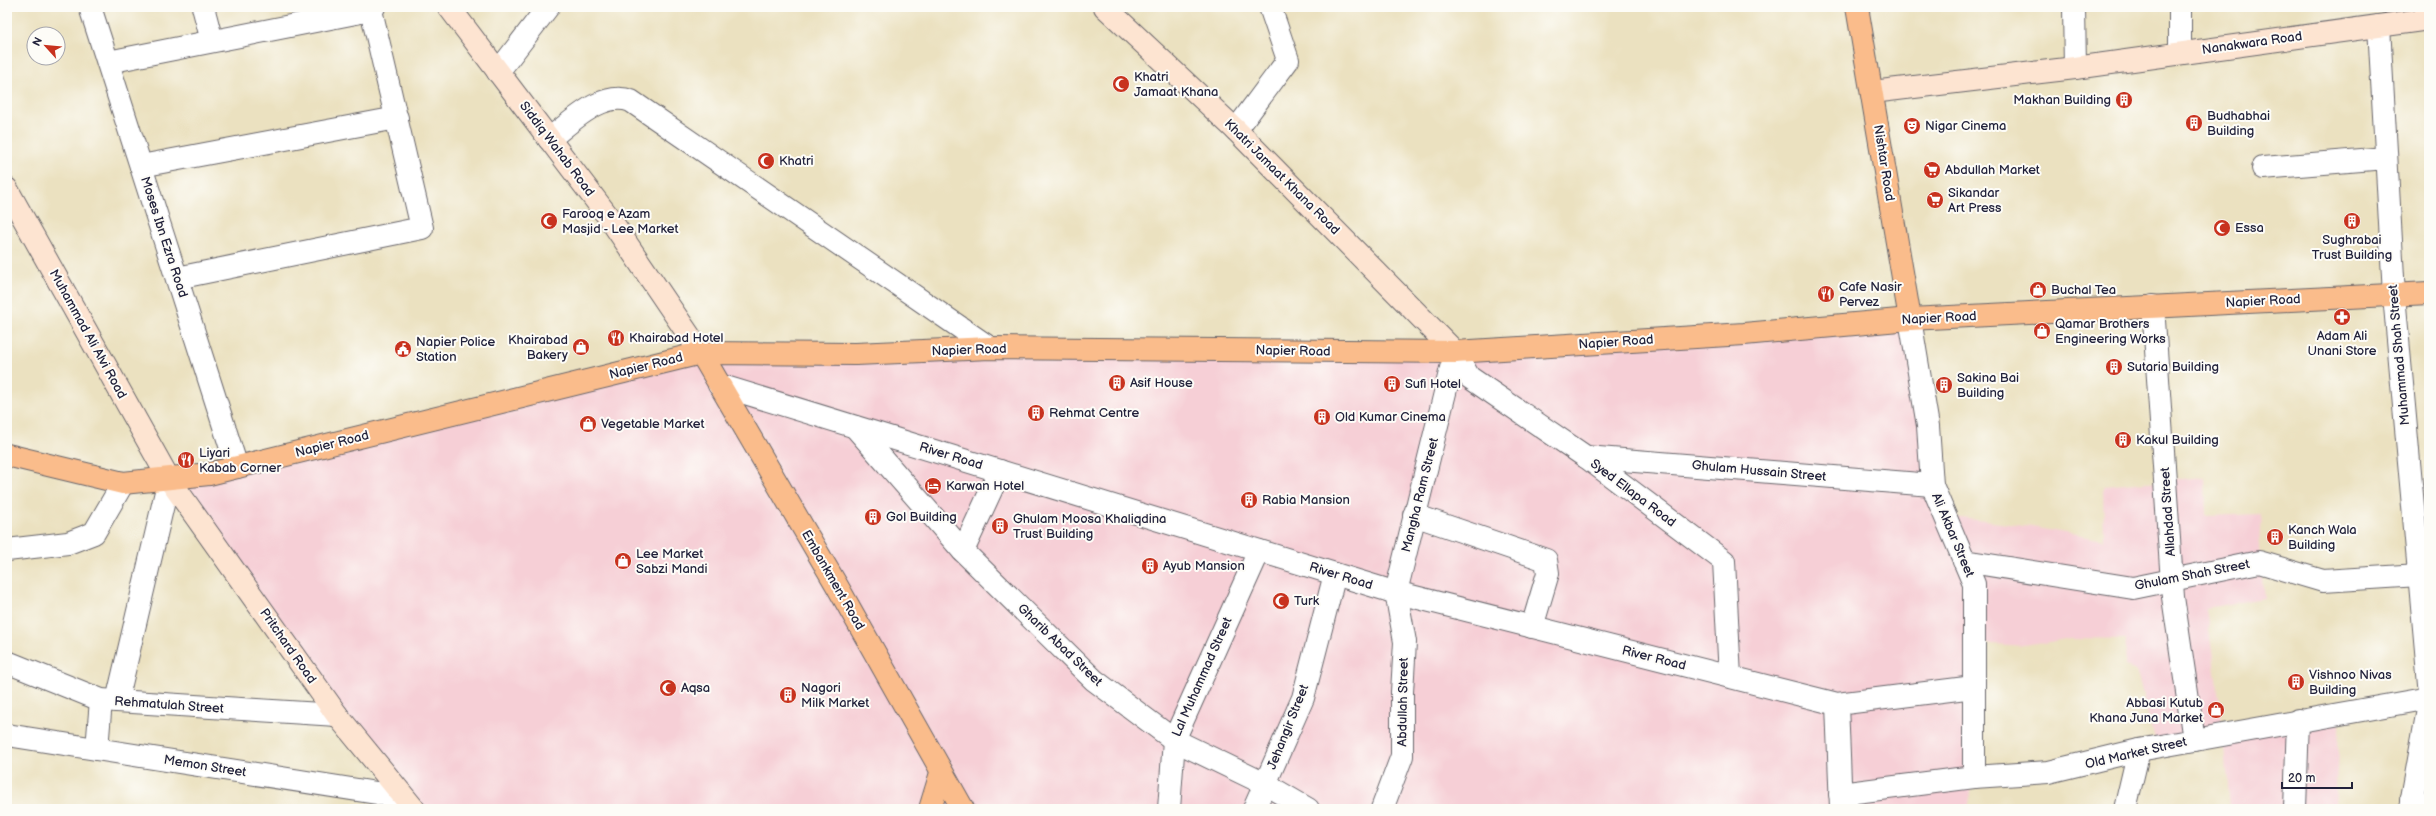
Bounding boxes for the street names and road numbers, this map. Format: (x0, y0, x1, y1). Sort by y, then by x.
street label: Nanakwara Road (2201, 28, 2303, 58)
street label: Siddiq Wahab Road (516, 98, 598, 200)
street label: Khatri Jamaat Khana Road (1221, 116, 1343, 238)
street label: Nishtar Road (1870, 124, 1898, 202)
street label: Moses Ibn Ezra Road (137, 174, 191, 300)
street label: Muhammad Ali Alvi Road (46, 267, 130, 401)
street label: Muhammad Shah Street (2385, 284, 2413, 426)
street label: Napier Road (2225, 291, 2301, 311)
street label: Napier Road (1901, 308, 1977, 328)
street label: Napier Road (1578, 331, 1654, 353)
street label: Napier Road (931, 341, 1007, 359)
street label: Napier Road (1255, 342, 1331, 360)
street label: Napier Road (608, 349, 684, 383)
street label: Napier Road (294, 427, 370, 461)
street label: Mangha Ram Street (1398, 436, 1442, 554)
street label: River Road (917, 439, 985, 473)
street label: Syed Ellapa Road (1587, 456, 1679, 530)
street label: Ghulam Hussain Street (1691, 457, 1827, 485)
street label: Allahdad Street (2157, 467, 2179, 557)
street label: Ali Akbar Street (1928, 490, 1978, 580)
street label: Embankment Road (798, 527, 868, 633)
street label: Ghulam Shah Street (2133, 556, 2251, 594)
street label: River Road (1307, 559, 1375, 593)
street label: Gharib Abad Street (1014, 600, 1106, 690)
street label: Pritchard Road (256, 605, 320, 687)
street label: Lal Muhammad Street (1168, 615, 1236, 739)
street label: River Road (1620, 642, 1688, 674)
street label: Abdullah Street (1394, 657, 1412, 747)
street label: Jehangir Street (1264, 682, 1312, 772)
street label: Rehmatulah Street (114, 693, 224, 717)
street label: Old Market Street (2084, 734, 2188, 772)
street label: Memon Street (163, 752, 247, 780)

